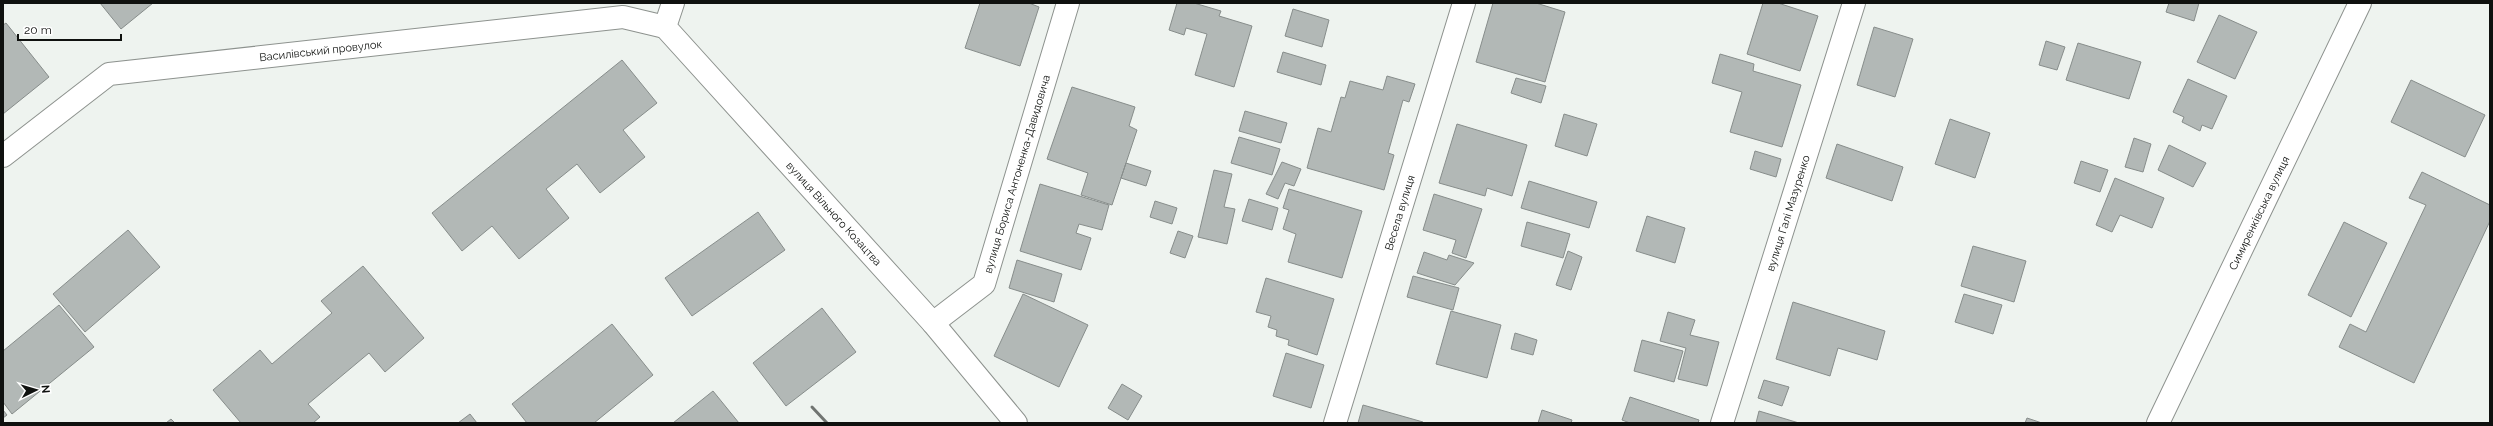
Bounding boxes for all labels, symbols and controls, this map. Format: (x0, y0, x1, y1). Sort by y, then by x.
scale bar (18, 16, 121, 42)
text: 20 m (24, 23, 52, 37)
street label: Василівський провулок (259, 37, 383, 64)
street label: вулиця Бориса Антоненка-Давидовича (981, 73, 1053, 275)
street label: вулиця Галі Мазуренко (1764, 153, 1812, 273)
street label: Симиренківська вулиця (2226, 154, 2292, 272)
street label: вулиця Вільного Козацтва (784, 159, 884, 268)
street label: Весела вулиця (1382, 173, 1417, 252)
north arrow (16, 370, 56, 410)
text: N (39, 384, 52, 394)

